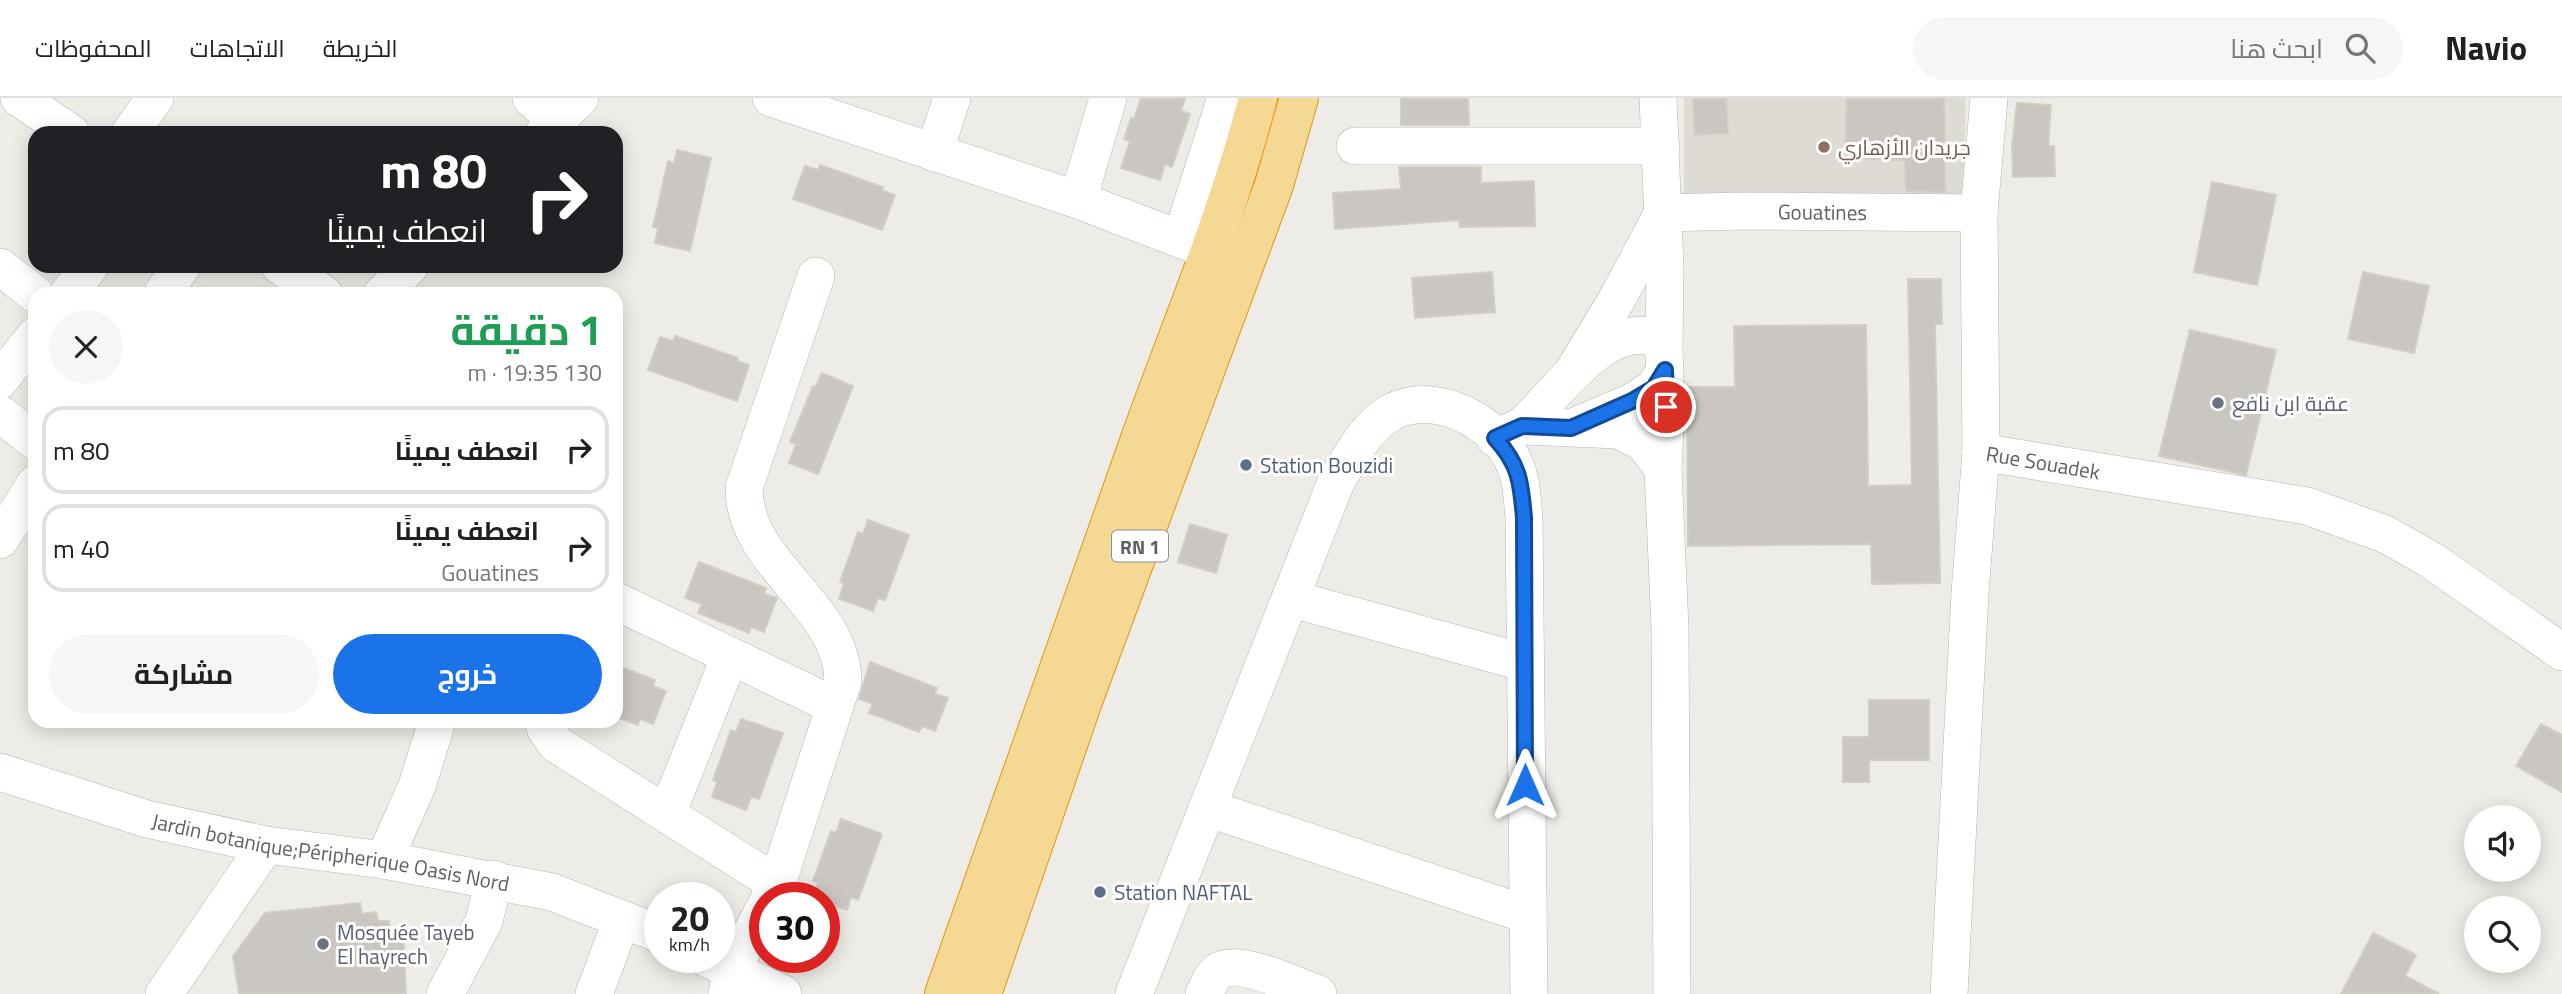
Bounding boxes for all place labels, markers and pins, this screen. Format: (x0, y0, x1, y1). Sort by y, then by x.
place label: جريدان الأزهاري (1838, 131, 1971, 164)
marker: جريدان الأزهاري (1816, 139, 1832, 155)
pin (1636, 377, 1696, 437)
place label: عقبة ابن نافع (2232, 387, 2349, 419)
marker: عقبة ابن نافع (2210, 395, 2226, 411)
place label: Station Bouzidi (1260, 449, 1393, 481)
marker: Station Bouzidi (1238, 457, 1254, 473)
place label: Station NAFTAL (1114, 876, 1252, 908)
marker: Station NAFTAL (1092, 884, 1108, 900)
place label: Mosquée Tayeb El hayrech (337, 916, 475, 972)
marker: Mosquée Tayeb El hayrech (315, 936, 331, 952)

